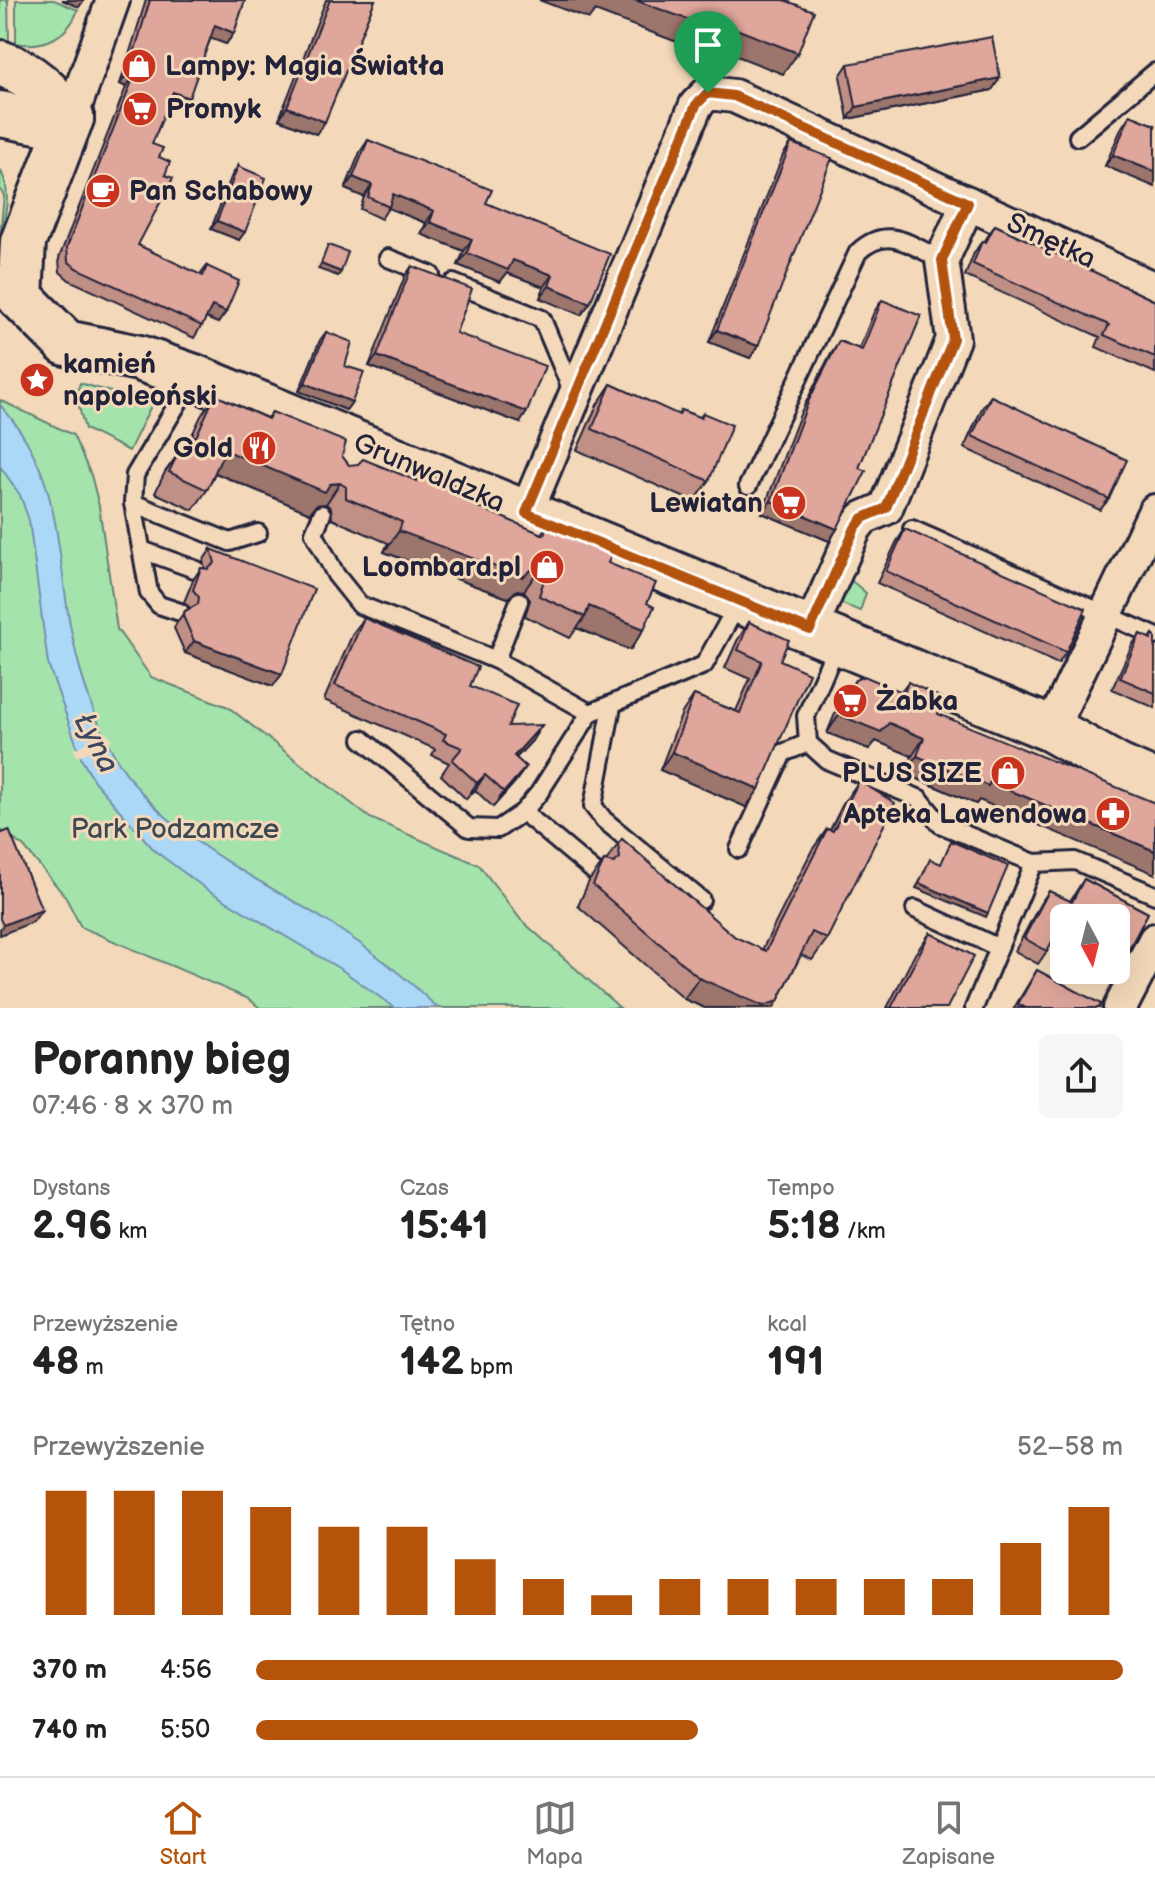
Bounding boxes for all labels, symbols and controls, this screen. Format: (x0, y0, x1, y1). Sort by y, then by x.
pin (674, 11, 742, 93)
icon: arrive (686, 23, 730, 67)
shop icon: Lampy: Magia Światła (120, 47, 158, 85)
place label: Lampy: Magia Światła (165, 47, 445, 83)
supermarket icon: Promyk (121, 90, 159, 128)
place label: Promyk (166, 93, 262, 126)
cafe icon: Pan Schabowy (84, 172, 122, 210)
place label: Pan Schabowy (129, 175, 313, 208)
street label: Smętka (1001, 206, 1101, 276)
place label: kamień napoleoński (63, 348, 217, 413)
place icon: kamień napoleoński (18, 361, 56, 399)
street label: Grunwaldzka (348, 426, 510, 520)
restaurant icon: Gold (240, 429, 278, 467)
place label: Gold (173, 432, 233, 465)
supermarket icon: Lewiatan (770, 484, 808, 522)
place label: Lewiatan (649, 487, 763, 520)
shop icon: Loombard.pl (528, 548, 566, 586)
place label: Loombard.pl (362, 551, 521, 584)
supermarket icon: Żabka (831, 682, 869, 720)
place label: Żabka (876, 683, 958, 718)
water label: Łyna (66, 707, 126, 779)
shop icon: PLUS SIZE (989, 754, 1027, 792)
place label: PLUS SIZE (842, 757, 982, 790)
pharmacy icon: Apteka Lawendowa (1094, 795, 1132, 833)
place label: Apteka Lawendowa (843, 798, 1087, 831)
park label: Park Podzamcze (71, 813, 279, 846)
north arrow (1050, 904, 1130, 984)
map controls (1050, 904, 1130, 984)
text: Poranny bieg (32, 1034, 291, 1087)
button: share (1039, 1034, 1123, 1118)
text: 07:46 · 8 × 370 m (32, 1091, 233, 1122)
text: Dystans (32, 1175, 111, 1202)
text: Czas (400, 1175, 449, 1202)
text: Tempo (767, 1175, 835, 1202)
text: 2.96 (32, 1202, 112, 1250)
text: 15:41 (400, 1202, 489, 1250)
text: 5:18 (767, 1202, 841, 1250)
text: km (112, 1218, 147, 1245)
text: /km (841, 1218, 886, 1245)
text: Przewyższenie (32, 1311, 178, 1338)
text: Tętno (400, 1311, 455, 1338)
text: kcal (767, 1311, 807, 1338)
text: 48 (32, 1338, 80, 1386)
text: 142 (400, 1338, 464, 1386)
text: 191 (767, 1338, 824, 1386)
text: m (80, 1354, 104, 1381)
text: bpm (464, 1354, 513, 1381)
text: Przewyższenie (32, 1432, 205, 1463)
text: 52–58 m (1017, 1432, 1123, 1463)
text: 370 m (32, 1655, 107, 1686)
text: 4:56 (160, 1655, 212, 1686)
text: 740 m (32, 1715, 107, 1746)
text: 5:50 (160, 1715, 210, 1746)
tab: Start (160, 1796, 207, 1871)
tab: Mapa (526, 1796, 583, 1871)
tab: Zapisane (903, 1796, 995, 1871)

